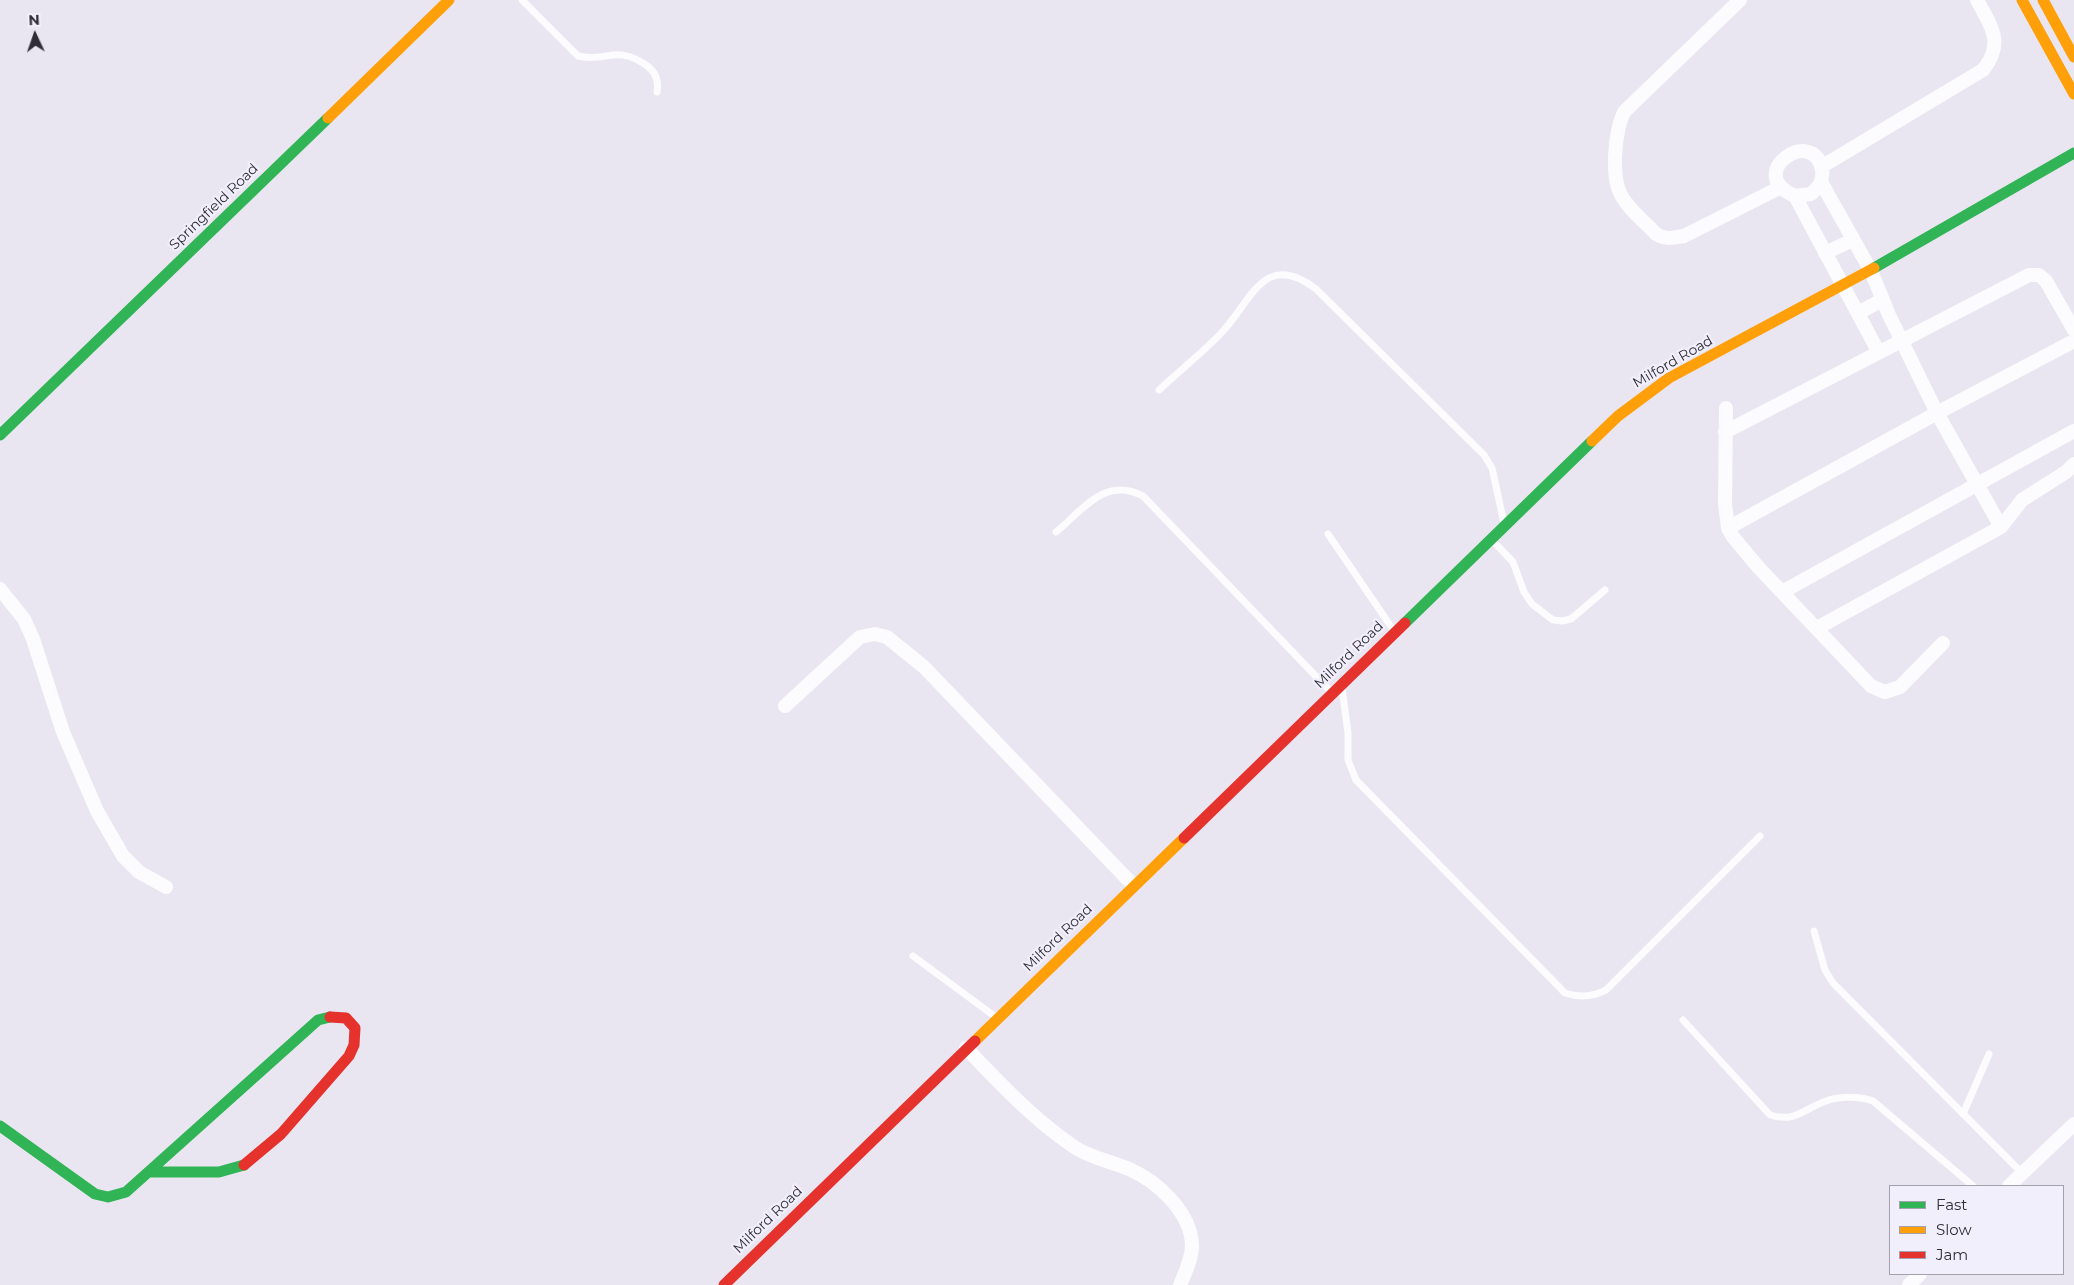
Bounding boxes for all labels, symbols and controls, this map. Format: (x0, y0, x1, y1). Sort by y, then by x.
north arrow (10, 10, 60, 60)
text: N (28, 11, 40, 29)
street label: Springfield Road (166, 160, 262, 254)
street label: Milford Road (1630, 332, 1716, 392)
street label: Milford Road (1311, 618, 1387, 692)
street label: Milford Road (1020, 901, 1096, 975)
street label: Milford Road (730, 1183, 806, 1257)
legend (1889, 1185, 2064, 1275)
text: Fast (1936, 1195, 1967, 1214)
text: Slow (1936, 1220, 1972, 1239)
text: Jam (1936, 1245, 1968, 1264)

